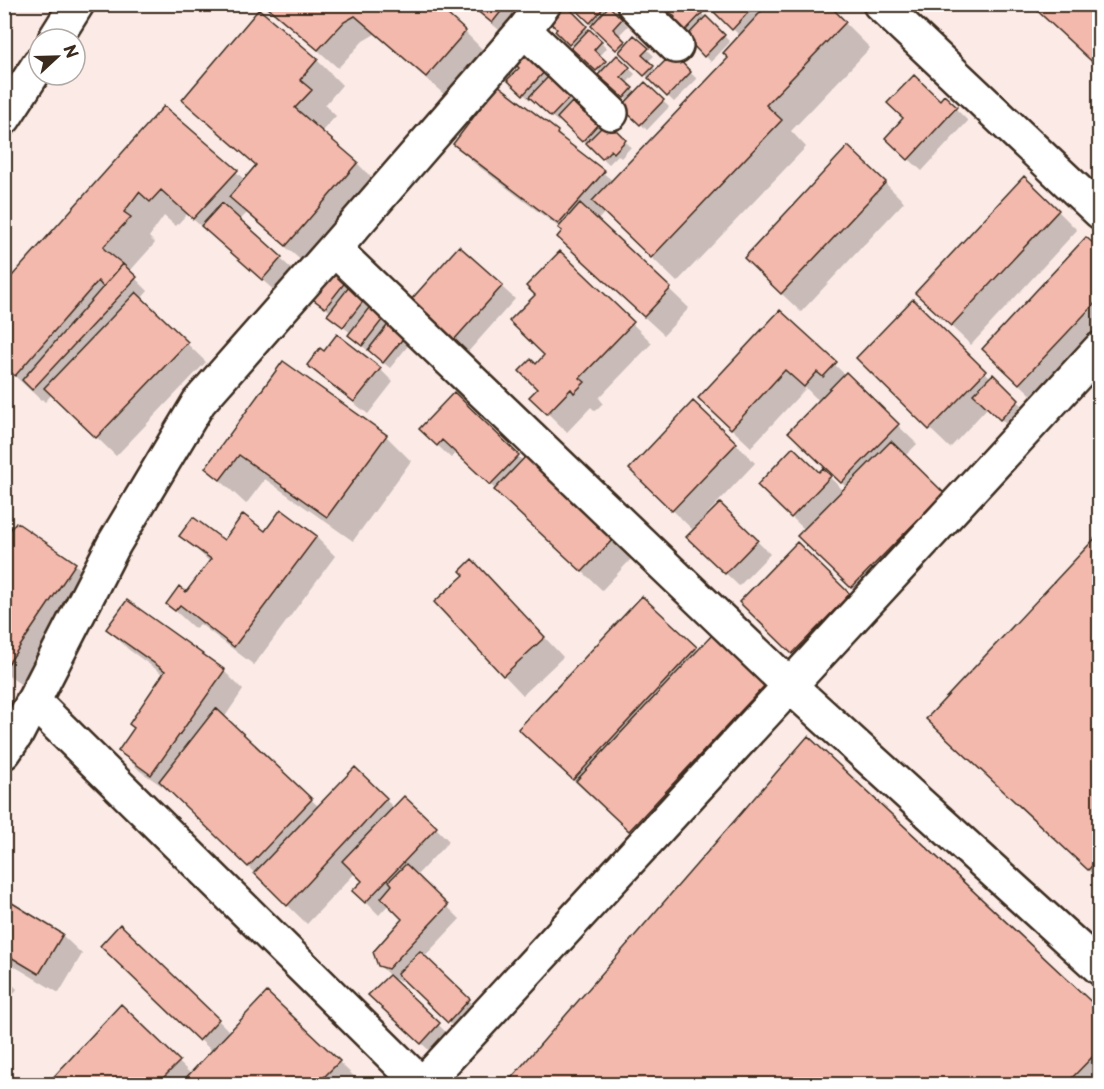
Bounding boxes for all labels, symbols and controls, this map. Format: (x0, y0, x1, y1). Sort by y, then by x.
north arrow (27, 27, 87, 87)
text: N (58, 41, 85, 61)

